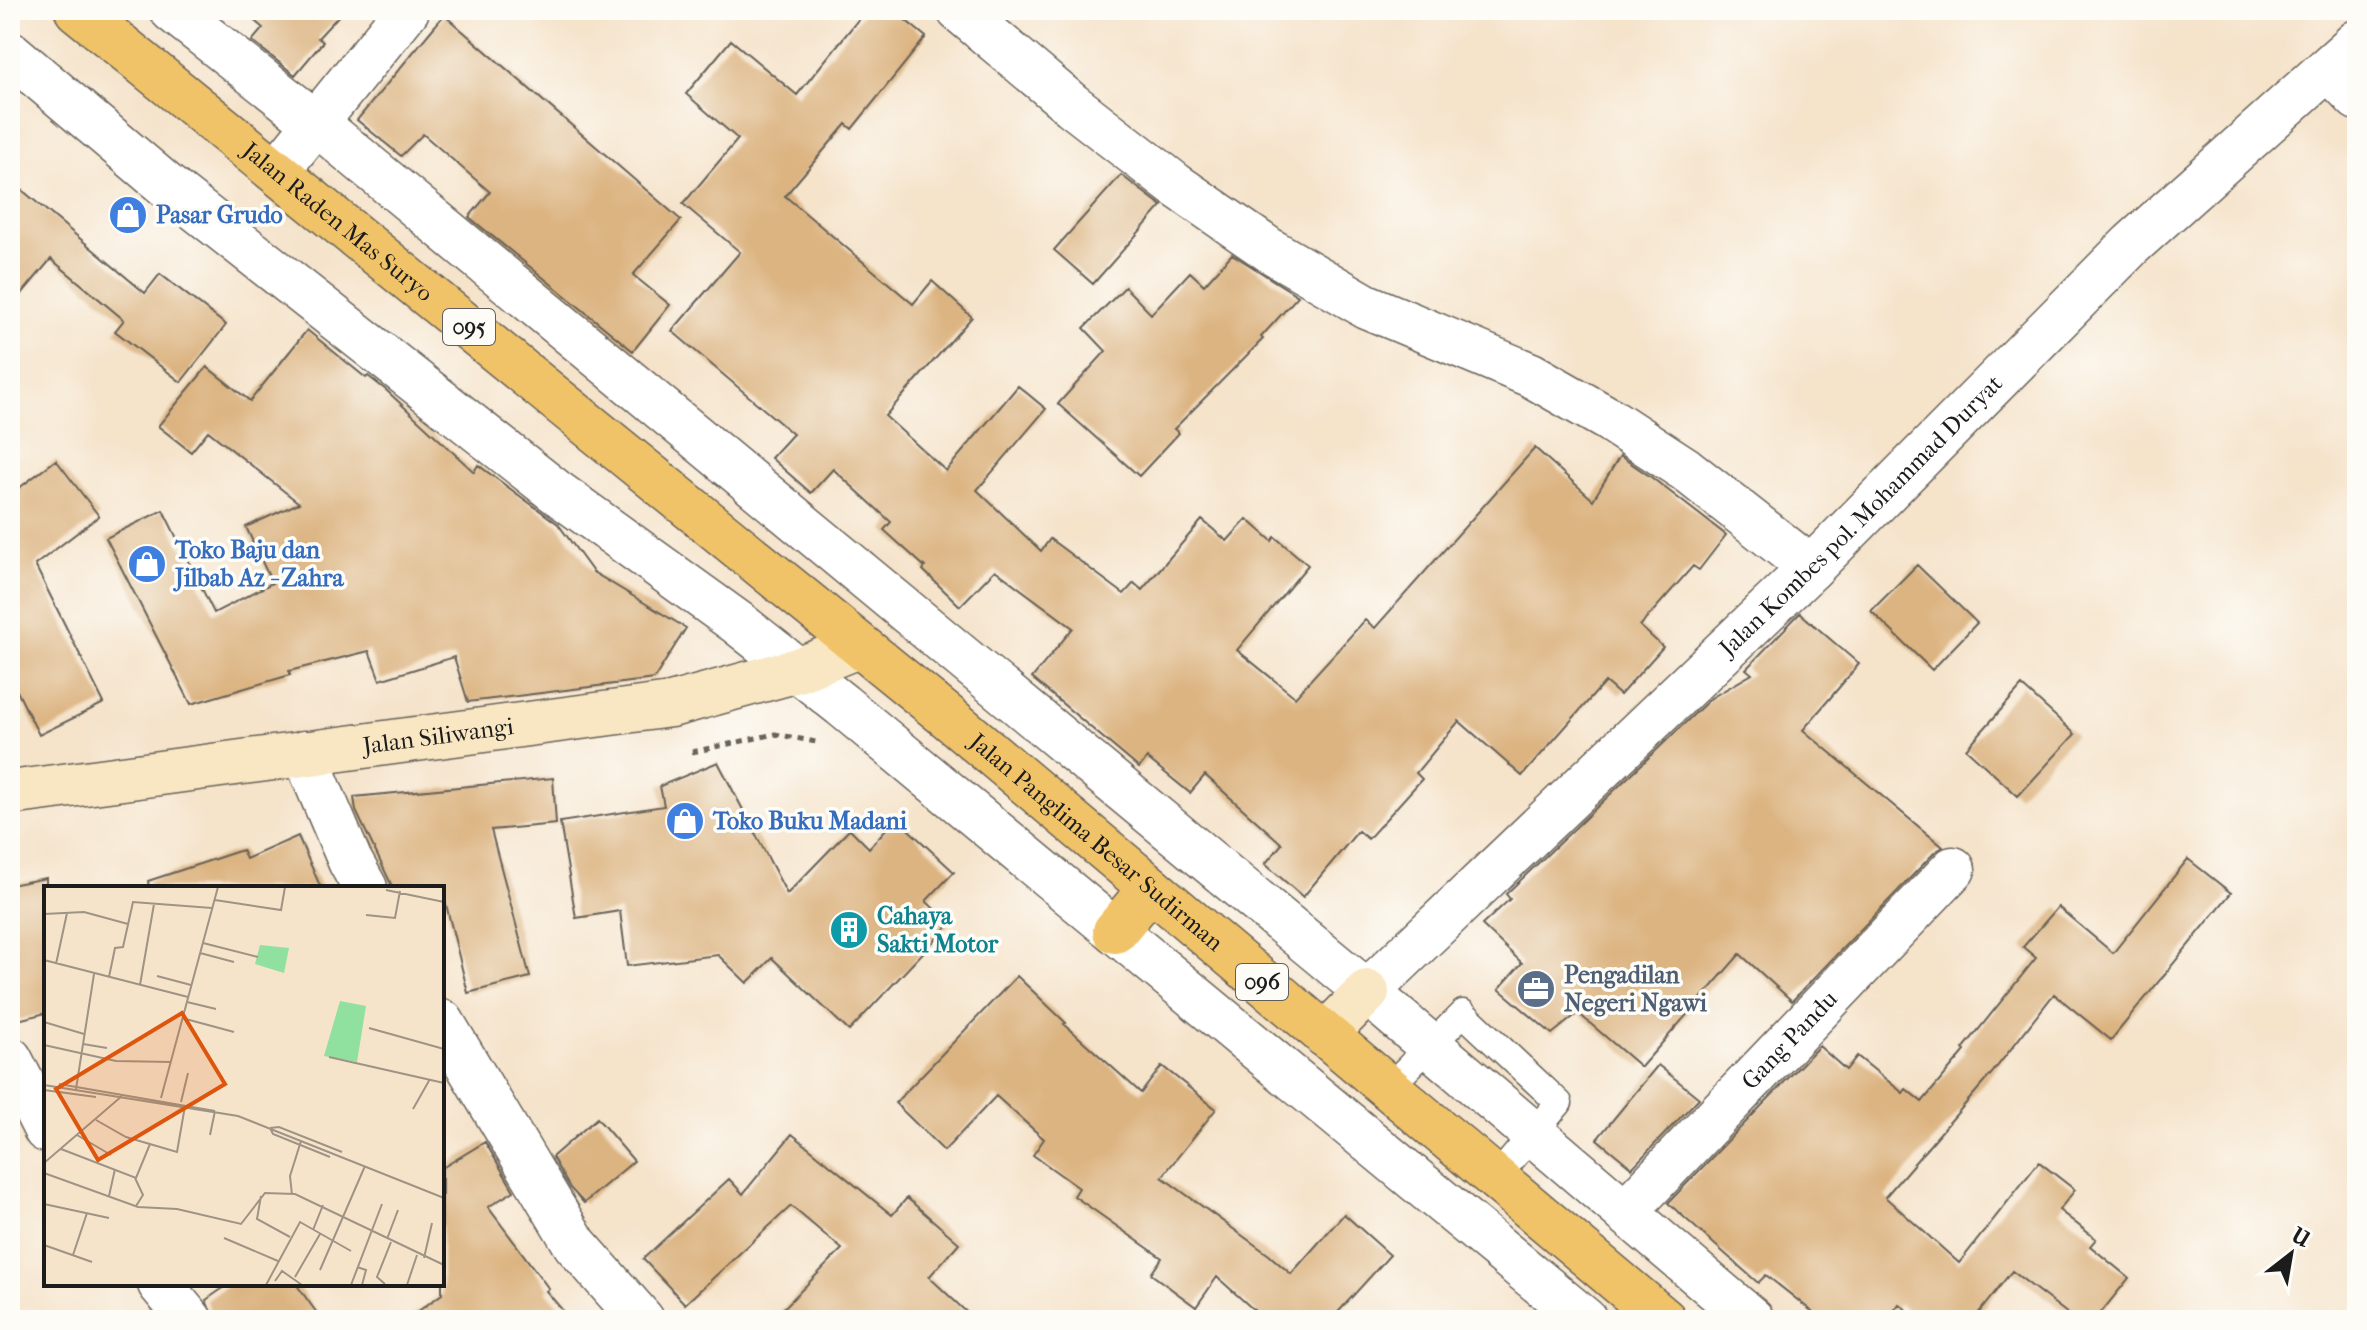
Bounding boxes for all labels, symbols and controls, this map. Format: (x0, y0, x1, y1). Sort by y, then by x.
street label: Jalan Raden Mas Suryo (235, 135, 439, 307)
shop icon: Pasar Grudo (107, 194, 149, 236)
place label: Pasar Grudo (156, 201, 283, 229)
road number: 095 (443, 309, 495, 345)
street label: Jalan Kombes pol. Mohammad Duryat (1712, 369, 2008, 663)
place label: Toko Baju dan Jilbab Az - Zahra (173, 536, 344, 592)
shop icon: Toko Baju dan Jilbab Az - Zahra (126, 543, 168, 585)
street label: Jalan Siliwangi (359, 712, 515, 760)
street label: Jalan Panglima Besar Sudirman (963, 726, 1229, 957)
shop icon: Toko Buku Madani (664, 800, 706, 842)
place label: Toko Buku Madani (712, 807, 908, 835)
inset map (44, 886, 444, 1286)
place label: Cahaya Sakti Motor (877, 902, 999, 958)
building icon: Cahaya Sakti Motor (828, 909, 870, 951)
place label: Pengadilan Negeri Ngawi (1564, 961, 1708, 1017)
road number: 096 (1236, 964, 1288, 1000)
office icon: Pengadilan Negeri Ngawi (1515, 968, 1557, 1010)
street label: Gang Pandu (1736, 985, 1843, 1095)
north arrow (2251, 1214, 2331, 1294)
text: U (2286, 1222, 2316, 1254)

